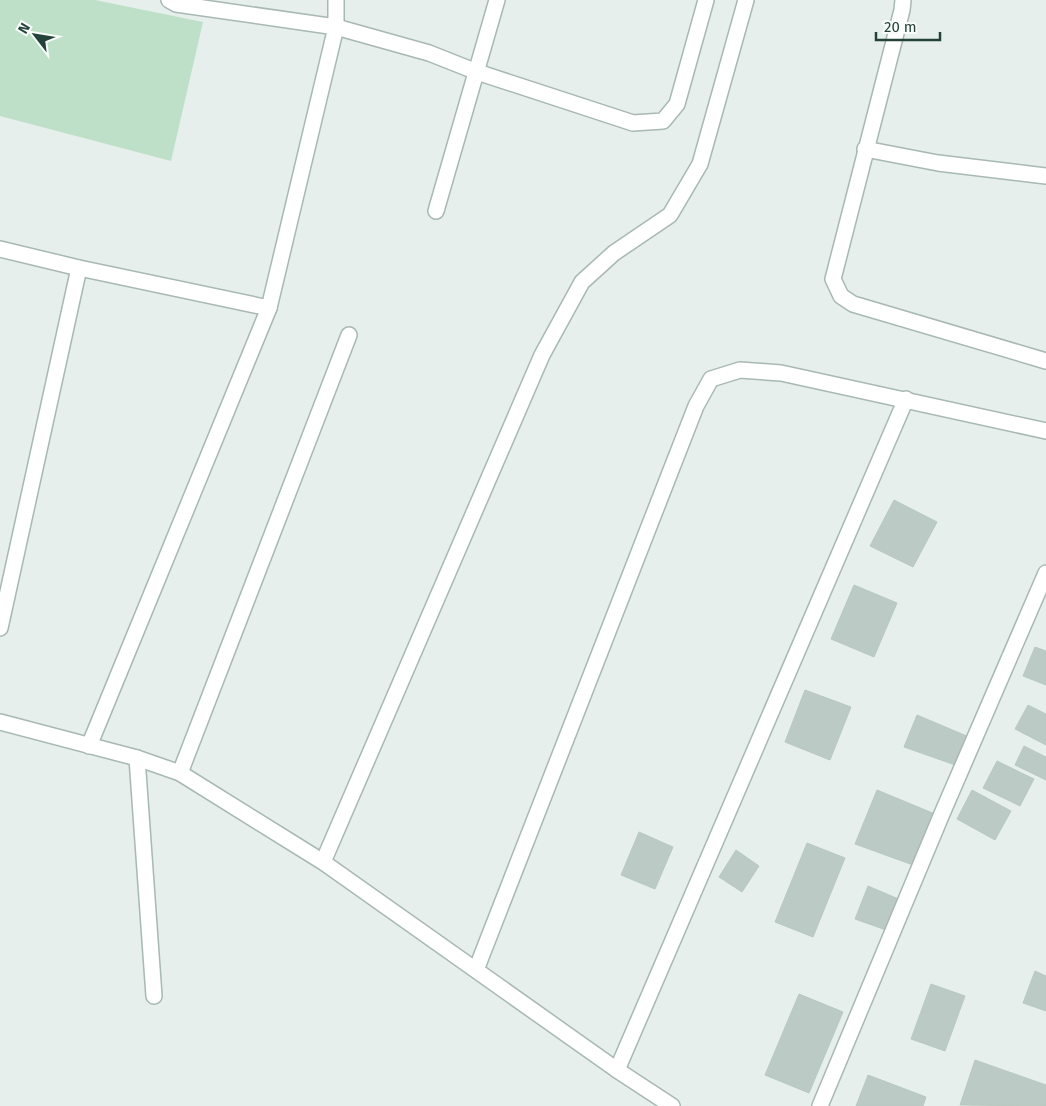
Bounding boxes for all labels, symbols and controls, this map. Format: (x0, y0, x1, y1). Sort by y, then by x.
north arrow (10, 10, 60, 60)
scale bar (876, 10, 940, 42)
text: 20 m (884, 18, 917, 36)
text: N (15, 20, 34, 37)

